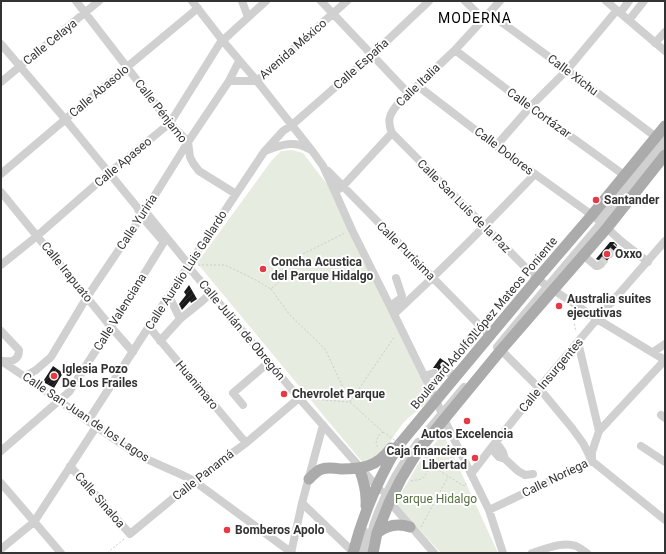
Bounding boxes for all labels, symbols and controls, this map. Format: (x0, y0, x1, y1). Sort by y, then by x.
district label: MODERNA (438, 10, 512, 26)
street label: Calle Celaya (20, 16, 80, 68)
street label: Avenida México (257, 16, 330, 82)
street label: Calle España (331, 36, 391, 92)
street label: Calle Xichu (545, 52, 601, 98)
street label: Calle Italia (393, 61, 443, 109)
street label: Calle Abasolo (66, 62, 132, 120)
street label: Calle Pénjamo (132, 76, 190, 146)
street label: Calle Cortázar (504, 85, 574, 141)
street label: Calle Dolores (472, 124, 536, 178)
street label: Calle Apaseo (92, 134, 154, 190)
street label: Calle San Luís de la Paz (414, 156, 514, 256)
street label: Calle Yuriria (114, 192, 160, 252)
place label: Santander (604, 193, 660, 207)
marker: Santander (591, 195, 601, 205)
street label: Calle Aurelio Luis Gallardo (142, 208, 230, 332)
street label: Calle Purísima (374, 219, 438, 283)
street label: Boulevard Adolfo López Mateos Poniente (408, 234, 560, 412)
street label: Calle Irapuato (38, 239, 96, 305)
place label: Oxxo (615, 247, 642, 261)
marker: Oxxo (602, 249, 612, 259)
place label: Concha Acustica del Parque Hidalgo (271, 255, 374, 283)
marker: Concha Acustica del Parque Hidalgo (258, 264, 268, 274)
street label: Calle Valenciana (91, 271, 149, 353)
street label: Calle Julián de Obregón (196, 277, 288, 383)
place label: Australia suites ejecutivas (567, 292, 651, 320)
marker: Australia suites ejecutivas (554, 301, 564, 311)
street label: Calle Insurgentes (516, 335, 586, 415)
street label: Huanimaro (173, 358, 221, 412)
place label: Iglesia Pozo De Los Frailes (62, 362, 138, 390)
street label: Calle San Juan de los Lagos (20, 369, 152, 465)
marker: Iglesia Pozo De Los Frailes (49, 371, 59, 381)
place label: Chevrolet Parque (292, 387, 386, 401)
marker: Chevrolet Parque (279, 389, 289, 399)
marker: Autos Excelencia (462, 416, 472, 426)
place label: Autos Excelencia (421, 427, 514, 441)
place label: Caja financiera Libertad (386, 444, 468, 472)
street label: Calle Panamá (170, 447, 236, 503)
marker: Caja financiera Libertad (470, 453, 480, 463)
street label: Calle Noriega (520, 456, 590, 500)
street label: Calle Sinaloa (72, 469, 128, 531)
park label: Parque Hidalgo (395, 492, 477, 506)
place label: Bomberos Apolo (235, 523, 325, 537)
marker: Bomberos Apolo (222, 525, 232, 535)

